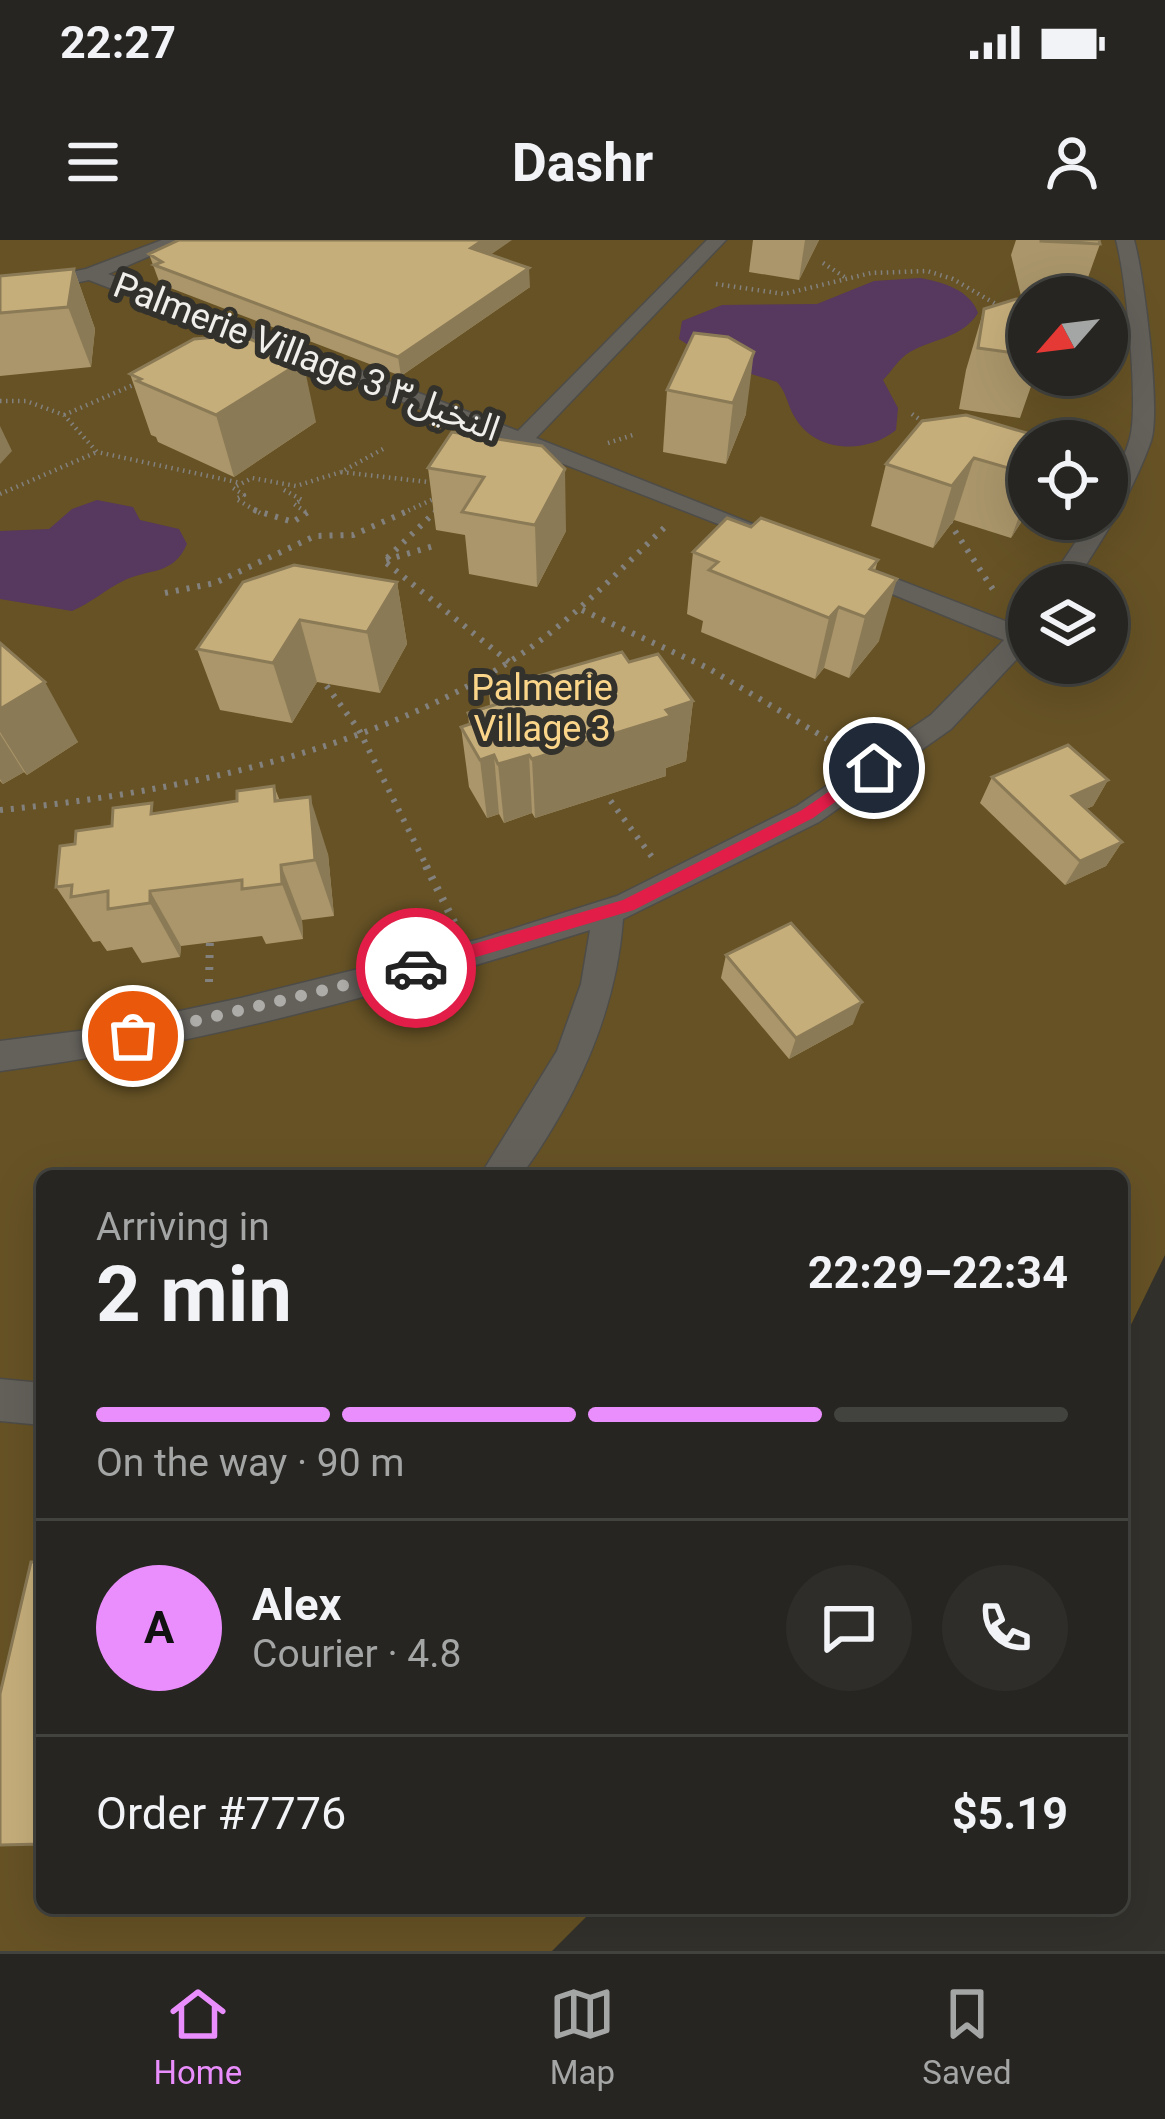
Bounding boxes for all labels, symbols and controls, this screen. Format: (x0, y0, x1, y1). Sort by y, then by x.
text: 22:27 (60, 16, 176, 69)
icon: menu (60, 129, 126, 195)
icon: person (1039, 129, 1105, 195)
text: Dashr (512, 131, 653, 194)
street label: Palmerie Village 3 النخيل٣ (108, 264, 506, 450)
north arrow (1008, 276, 1128, 396)
map controls (1008, 276, 1128, 684)
button: locate (1008, 420, 1128, 540)
button: layers (1008, 564, 1128, 684)
park label: Palmerie Village 3 (471, 667, 613, 750)
pin (823, 717, 925, 819)
icon: home (841, 735, 907, 801)
courier (356, 908, 476, 1028)
icon: car (383, 935, 449, 1001)
pin (82, 985, 184, 1087)
icon: bag (100, 1003, 166, 1069)
text: Arriving in (96, 1204, 270, 1250)
text: 22:29–22:34 (808, 1246, 1068, 1299)
text: 2 min (96, 1249, 292, 1340)
text: On the way · 90 m (96, 1440, 405, 1486)
button: chat (786, 1565, 912, 1691)
button: phone (942, 1565, 1068, 1691)
text: Alex (252, 1578, 341, 1631)
text: A (144, 1601, 174, 1654)
text: Courier · 4.8 (252, 1631, 461, 1677)
text: Order #7776 (96, 1787, 346, 1840)
text: $5.19 (952, 1787, 1068, 1840)
tab: Home (154, 1981, 242, 2092)
tab: Map (549, 1981, 615, 2092)
tab: Saved (922, 1981, 1012, 2092)

